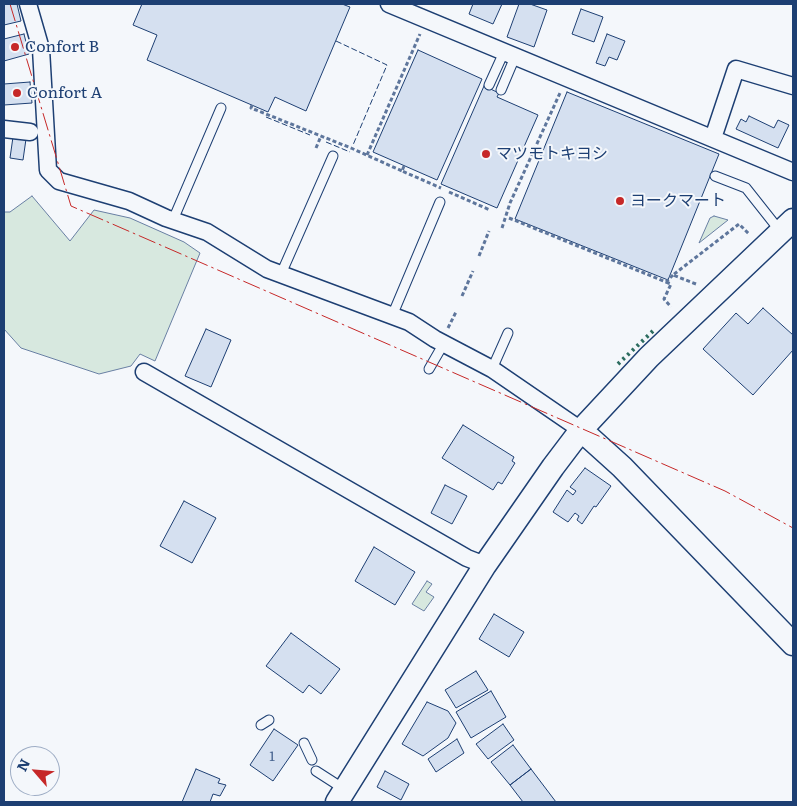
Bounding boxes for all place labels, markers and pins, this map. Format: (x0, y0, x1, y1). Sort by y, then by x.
place label: Confort B (25, 37, 99, 57)
marker: Confort B (9, 41, 21, 53)
place label: Confort A (27, 83, 102, 103)
marker: Confort A (11, 87, 23, 99)
place label: マツモトキヨシ (496, 144, 608, 164)
marker: マツモトキヨシ (480, 148, 492, 160)
place label: ヨークマート (630, 191, 726, 211)
marker: ヨークマート (614, 195, 626, 207)

